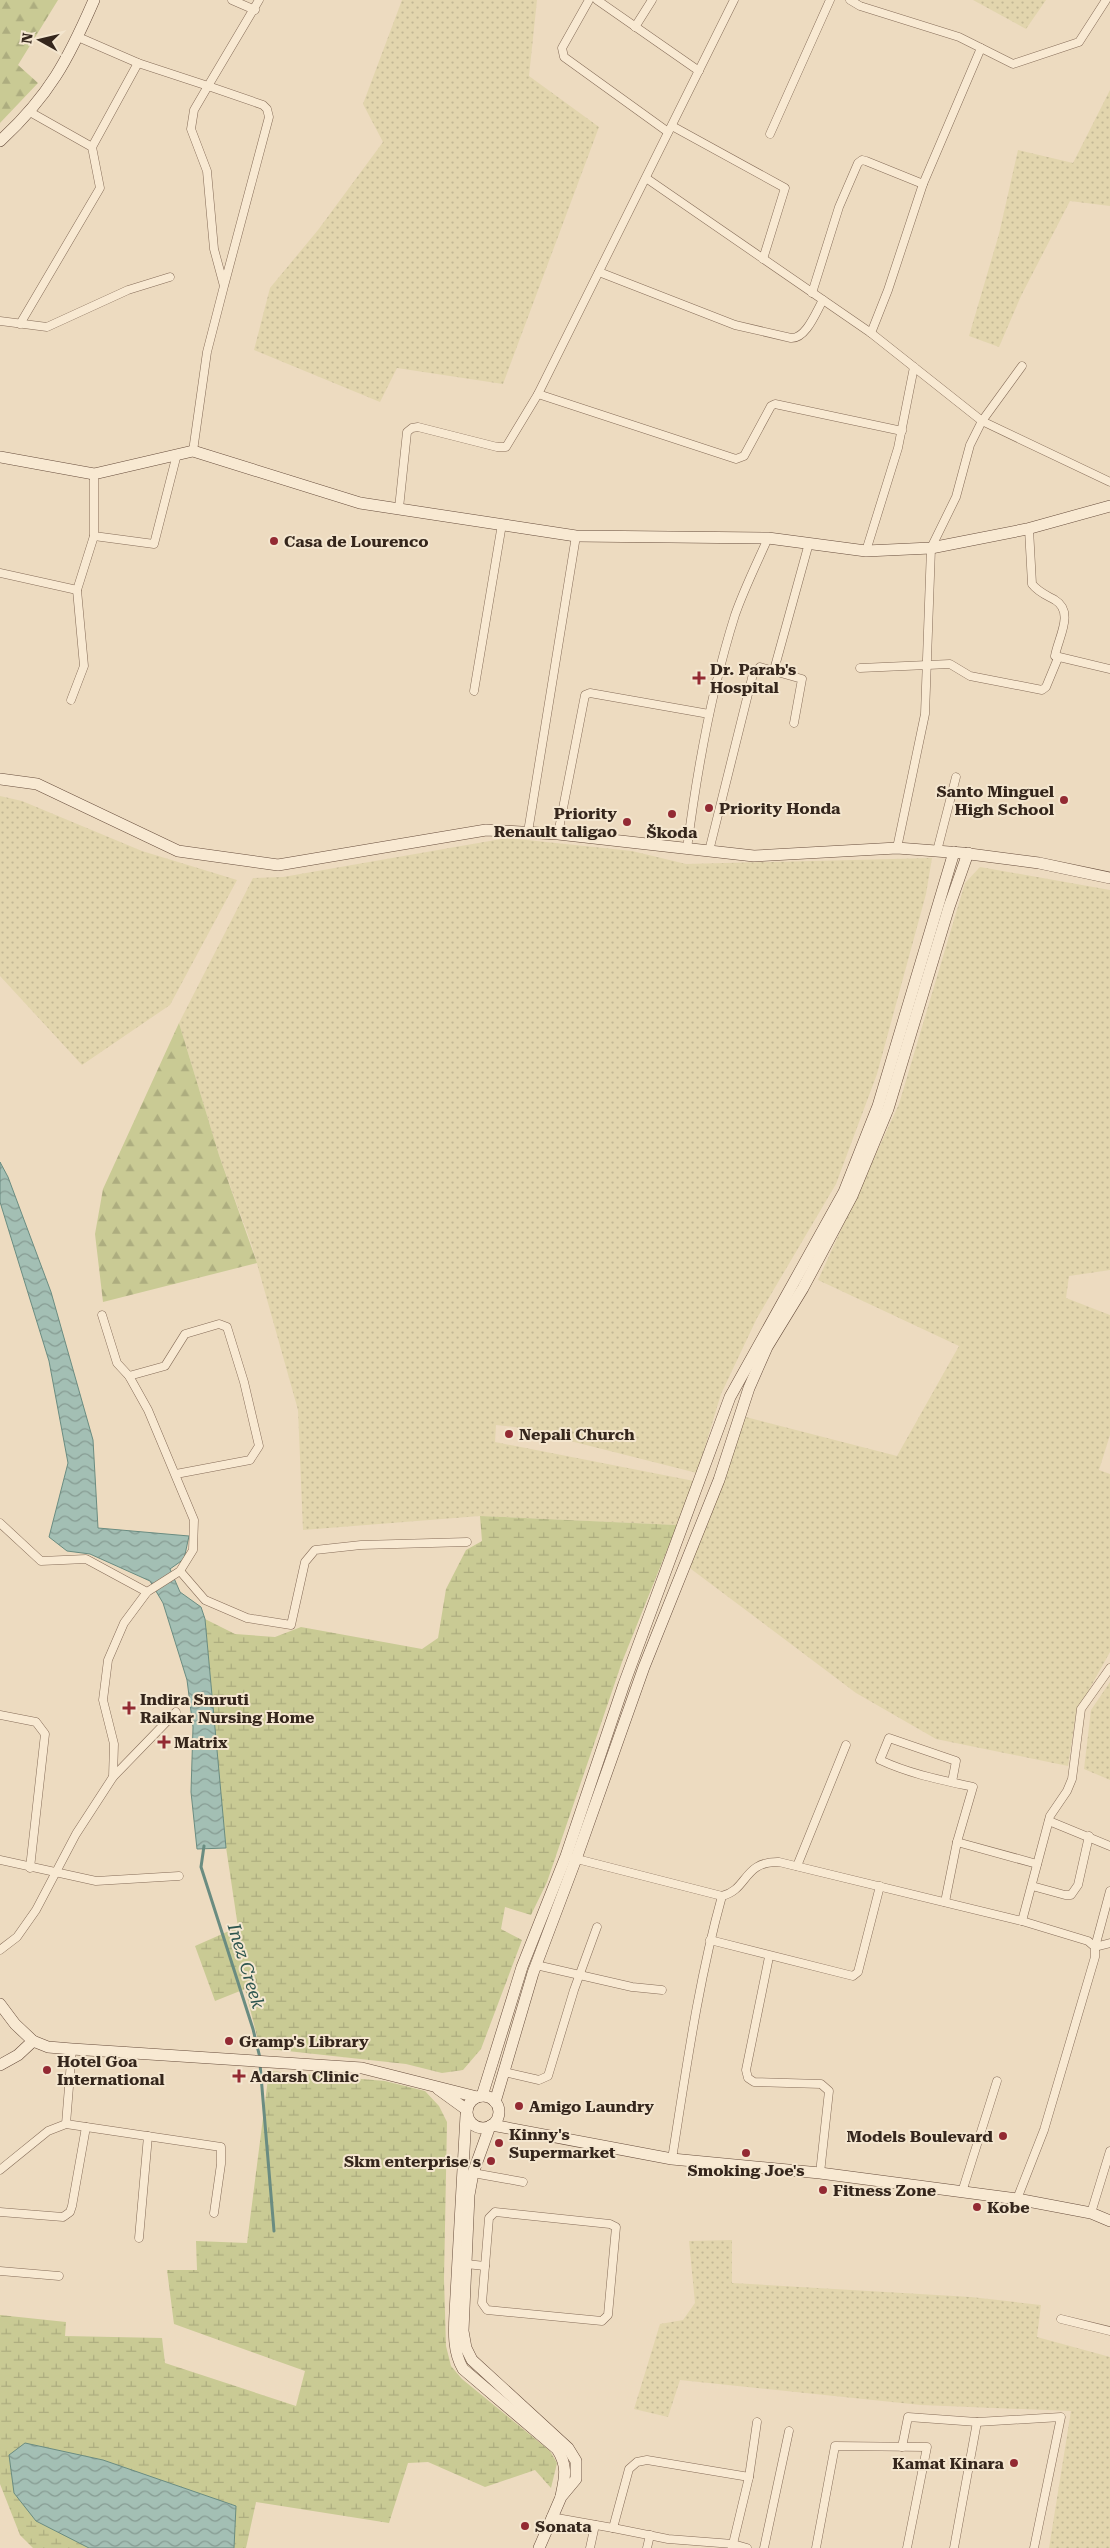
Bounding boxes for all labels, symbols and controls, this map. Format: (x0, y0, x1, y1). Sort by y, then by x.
north arrow (15, 15, 65, 65)
text: N (18, 32, 36, 45)
place label: Casa de Lourenco (284, 532, 429, 551)
marker: Casa de Lourenco (268, 535, 280, 547)
place label: Dr. Parab's Hospital (710, 660, 796, 697)
marker: Dr. Parab's Hospital (692, 671, 706, 685)
place label: Santo Minguel High School (936, 782, 1055, 819)
marker: Santo Minguel High School (1058, 794, 1070, 806)
place label: Priority Honda (719, 799, 841, 818)
marker: Priority Honda (703, 802, 715, 814)
place label: Priority Renault taligao (494, 804, 617, 841)
marker: Škoda (666, 808, 678, 820)
marker: Priority Renault taligao (621, 816, 633, 828)
place label: Škoda (647, 823, 698, 842)
place label: Nepali Church (519, 1425, 635, 1444)
marker: Nepali Church (503, 1428, 515, 1440)
place label: Indira Smruti Raikar Nursing Home (140, 1690, 314, 1727)
marker: Indira Smruti Raikar Nursing Home (122, 1701, 136, 1715)
place label: Matrix (174, 1733, 228, 1752)
marker: Matrix (158, 1736, 170, 1748)
water label: Inez Creek (223, 1920, 269, 2011)
place label: Gramp's Library (239, 2032, 369, 2051)
marker: Gramp's Library (223, 2035, 235, 2047)
place label: Hotel Goa International (57, 2052, 165, 2089)
marker: Hotel Goa International (41, 2064, 53, 2076)
place label: Adarsh Clinic (250, 2067, 359, 2086)
marker: Adarsh Clinic (232, 2069, 246, 2083)
place label: Amigo Laundry (529, 2097, 654, 2116)
marker: Amigo Laundry (513, 2100, 525, 2112)
place label: Kinny's Supermarket (509, 2125, 616, 2162)
place label: Models Boulevard (846, 2127, 993, 2146)
marker: Models Boulevard (997, 2130, 1009, 2142)
marker: Kinny's Supermarket (493, 2137, 505, 2149)
marker: Smoking Joe's (740, 2147, 752, 2159)
place label: Skm enterprise s (344, 2152, 481, 2171)
marker: Skm enterprise s (485, 2155, 497, 2167)
place label: Smoking Joe's (688, 2161, 804, 2180)
place label: Fitness Zone (833, 2181, 936, 2200)
marker: Fitness Zone (817, 2184, 829, 2196)
place label: Kobe (987, 2198, 1030, 2217)
marker: Kobe (971, 2201, 983, 2213)
place label: Kamat Kinara (892, 2454, 1005, 2473)
marker: Kamat Kinara (1008, 2457, 1020, 2469)
place label: Sonata (535, 2517, 592, 2536)
marker: Sonata (519, 2520, 531, 2532)

